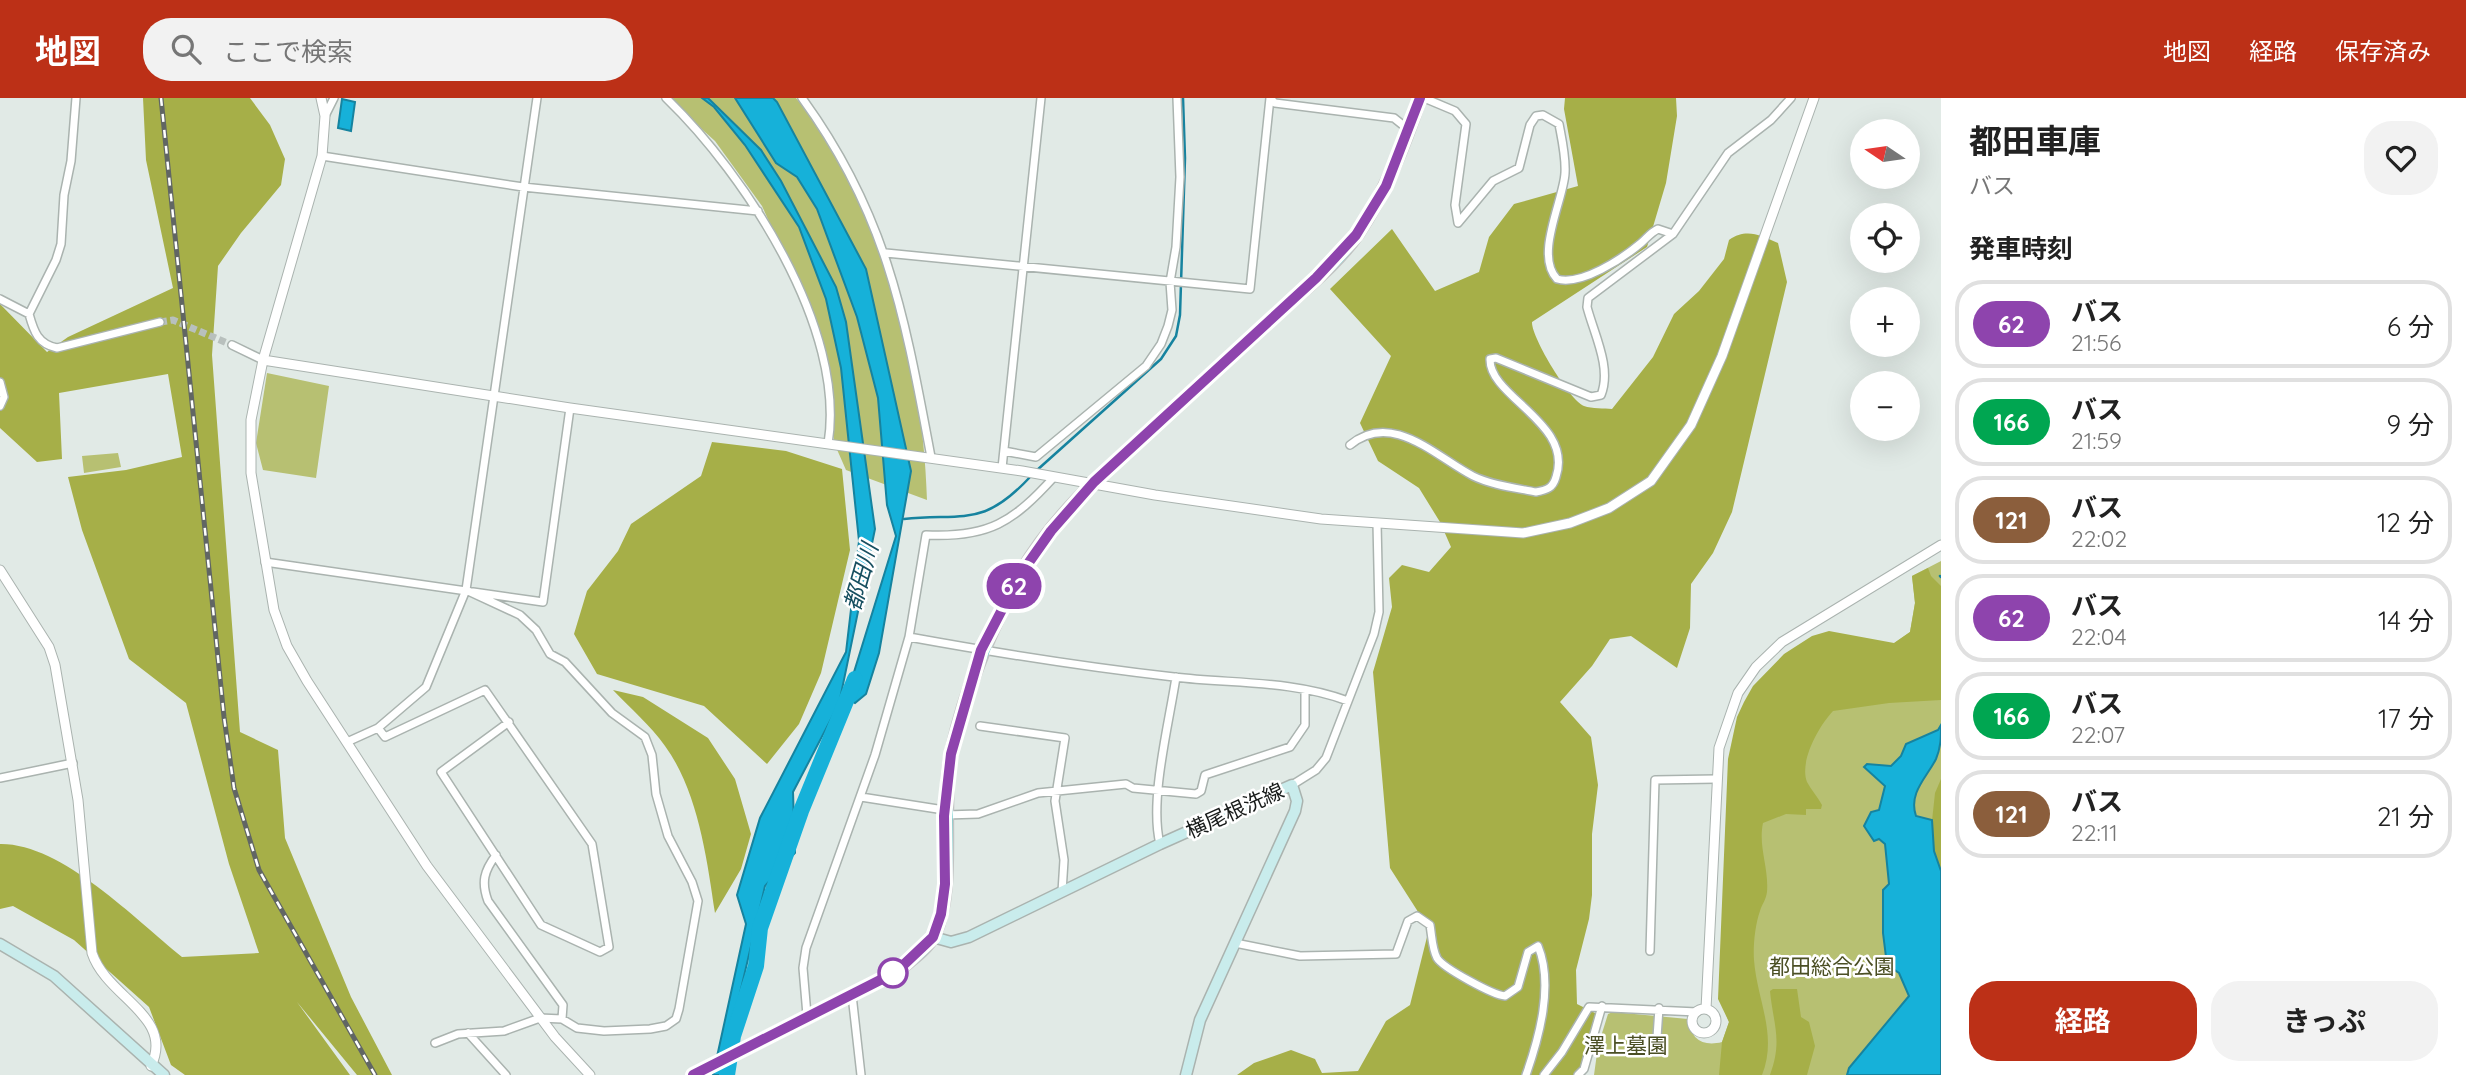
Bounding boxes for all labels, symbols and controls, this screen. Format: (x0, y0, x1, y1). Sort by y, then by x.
search box (143, 18, 633, 81)
text: 地図 (35, 30, 101, 71)
icon: search (167, 30, 205, 68)
text: ここで検索 (223, 35, 353, 68)
text: 地図 (2163, 36, 2211, 66)
text: 経路 (2249, 36, 2297, 66)
text: 保存済み (2335, 36, 2431, 66)
north arrow (1850, 119, 1920, 189)
map controls (1850, 119, 1920, 441)
text: 都田車庫 (1969, 120, 2101, 161)
button: heart (2364, 121, 2438, 195)
text: バス (1969, 171, 2015, 200)
button: locate (1850, 203, 1920, 273)
text: 発車時刻 (1969, 232, 2073, 265)
button: + (1850, 287, 1920, 357)
text: バス (2071, 295, 2123, 328)
text: 62 (1998, 309, 2025, 339)
text: 6 分 (2387, 310, 2434, 343)
text: 21:56 (2071, 328, 2121, 357)
button: − (1850, 371, 1920, 441)
text: バス (2071, 393, 2123, 426)
text: 166 (1994, 407, 2029, 437)
text: 9 分 (2386, 408, 2434, 441)
text: 21:59 (2071, 426, 2122, 455)
text: バス (2071, 491, 2123, 524)
text: 121 (1995, 505, 2028, 535)
text: 12 分 (2377, 506, 2434, 539)
text: 22:02 (2071, 524, 2127, 553)
water label: 都田川 (837, 537, 885, 614)
line badge: 62 (982, 563, 1046, 609)
text: 62 (1001, 571, 1027, 601)
text: バス (2071, 589, 2123, 622)
text: 62 (1998, 603, 2025, 633)
text: 14 分 (2378, 604, 2434, 637)
text: 22:04 (2071, 622, 2127, 651)
text: バス (2071, 687, 2123, 720)
text: 166 (1994, 701, 2029, 731)
text: 17 分 (2378, 702, 2434, 735)
text: 22:07 (2071, 720, 2125, 749)
street label: 横尾根洗線 (1181, 777, 1288, 843)
text: バス (2071, 785, 2123, 818)
text: 121 (1995, 799, 2028, 829)
text: 21 分 (2377, 800, 2434, 833)
text: 22:11 (2071, 818, 2118, 847)
park label: 都田総合公園 (1769, 953, 1895, 979)
unlabelled marker (878, 958, 908, 988)
button: 経路 (1969, 981, 2197, 1061)
button: きっぷ (2211, 981, 2438, 1061)
park label: 澤上墓園 (1584, 1032, 1668, 1058)

